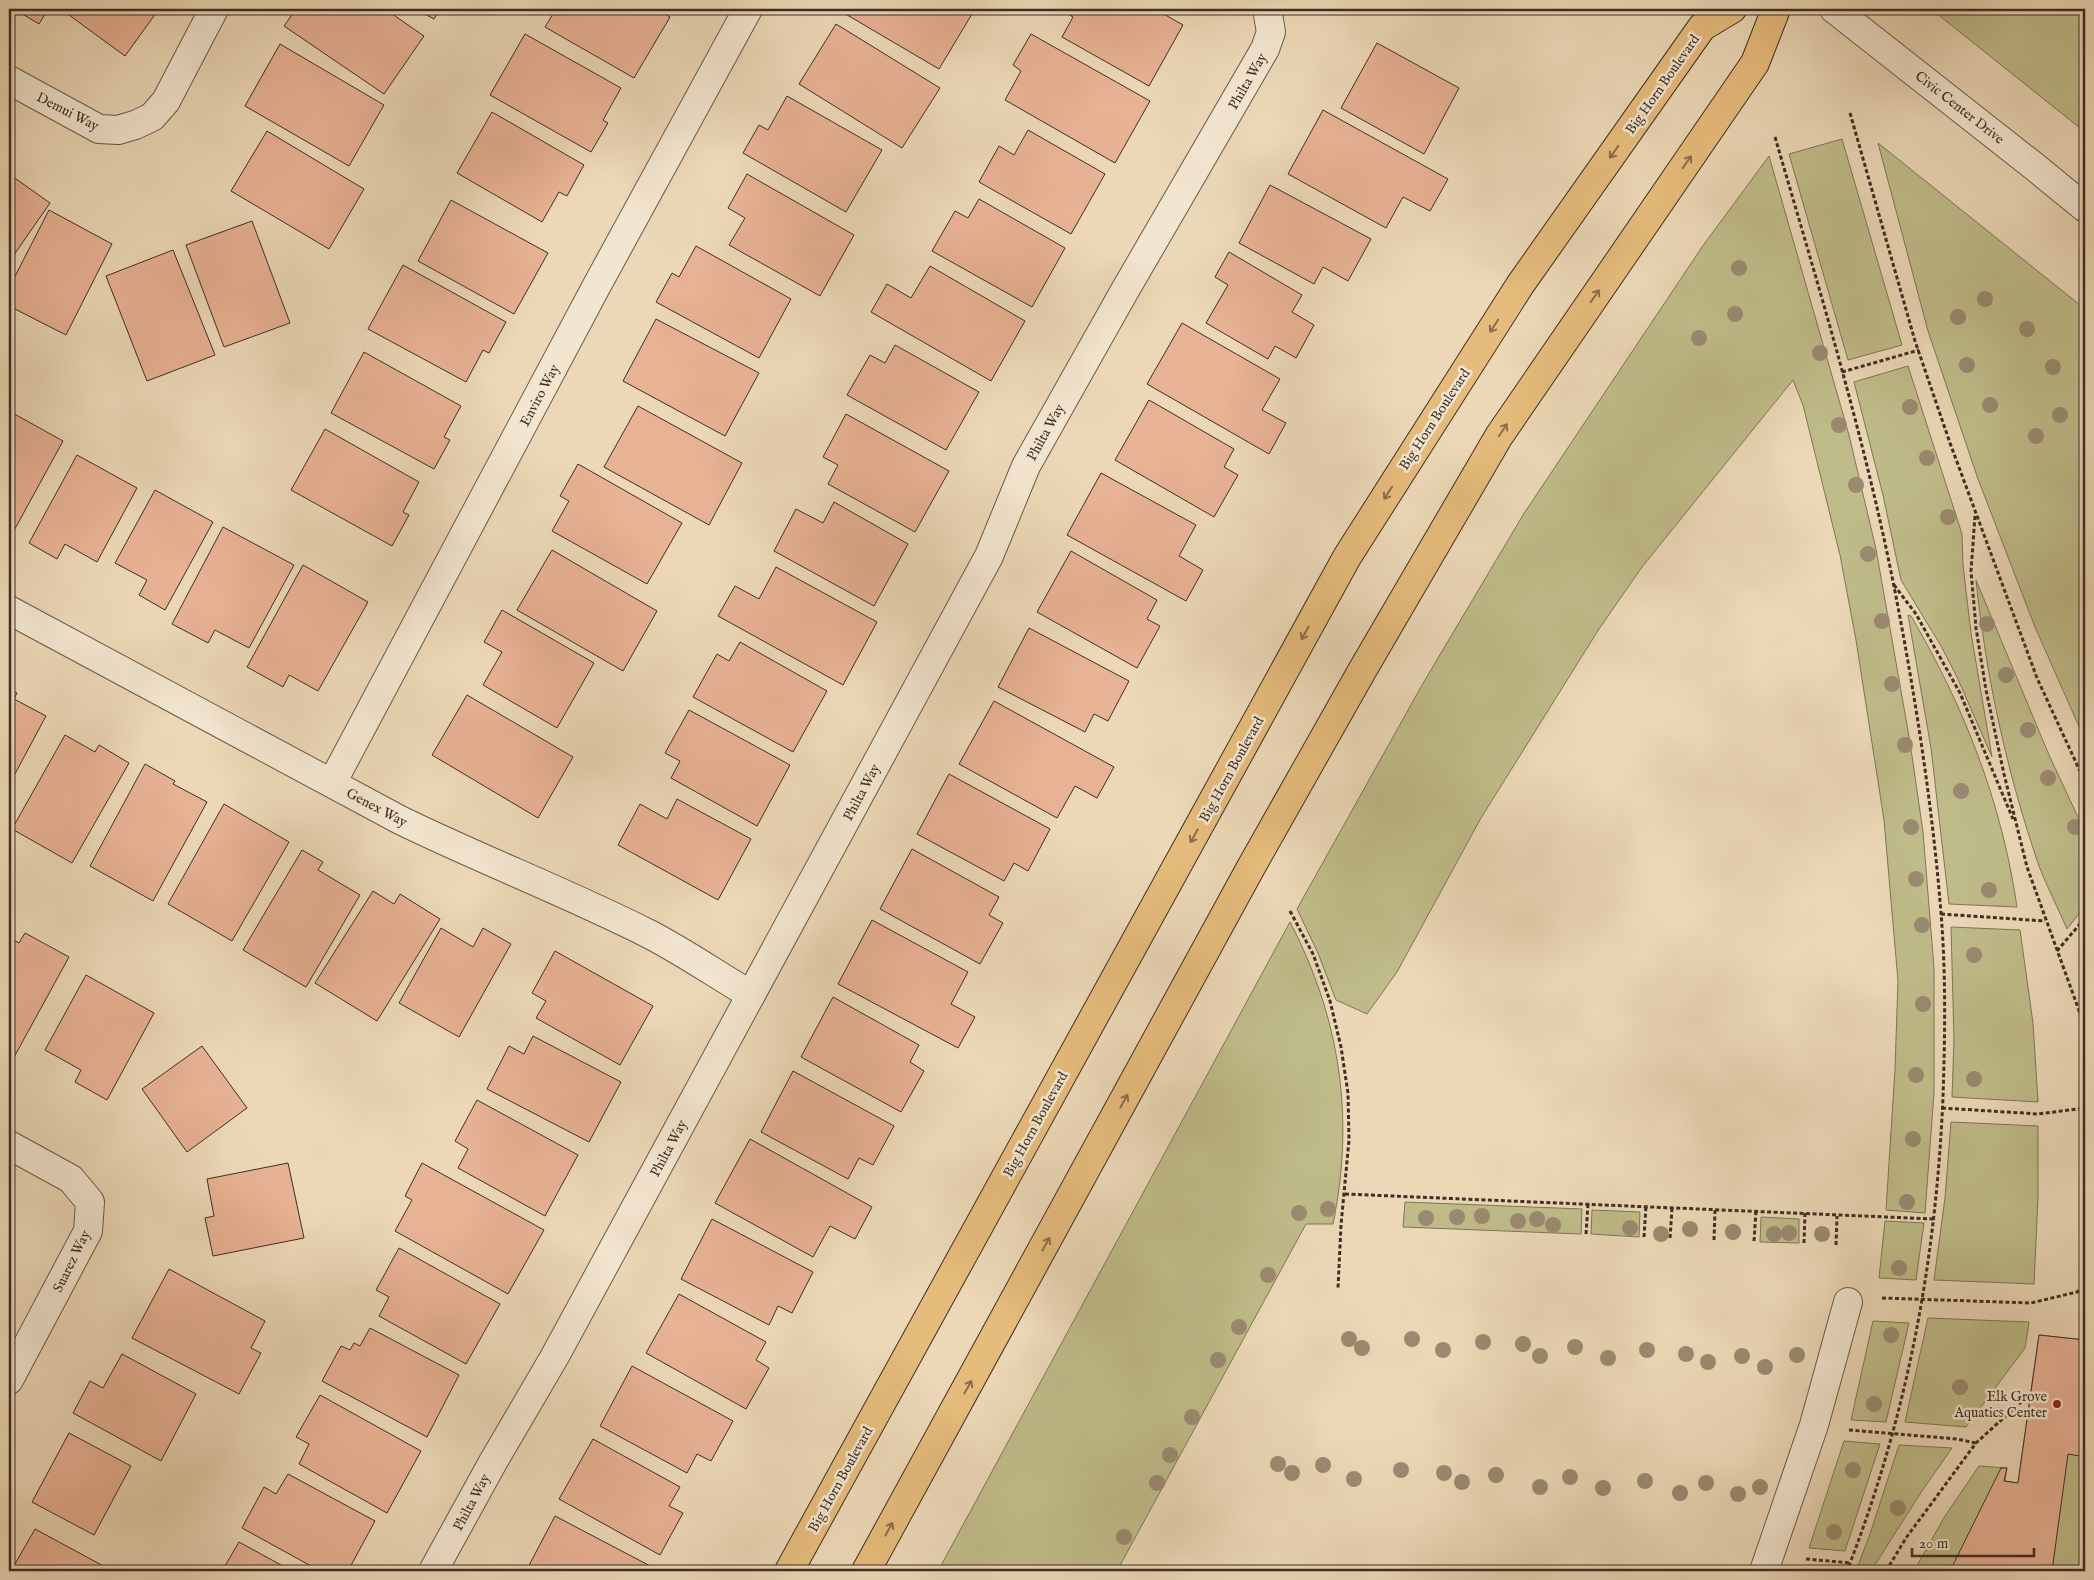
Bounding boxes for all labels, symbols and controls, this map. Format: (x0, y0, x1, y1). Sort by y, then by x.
street label: Big Horn Boulevard (1622, 31, 1704, 138)
street label: Philta Way (1224, 50, 1271, 113)
street label: Civic Center Drive (1911, 67, 2008, 149)
street label: Demui Way (33, 89, 102, 135)
one-way arrow (1608, 145, 1619, 159)
one-way arrow (1682, 155, 1692, 169)
one-way arrow (1590, 289, 1600, 303)
one-way arrow (1489, 319, 1499, 333)
street label: Enviro Way (516, 361, 564, 430)
street label: Big Horn Boulevard (1395, 365, 1475, 474)
street label: Philta Way (1023, 401, 1069, 464)
one-way arrow (1498, 423, 1508, 437)
one-way arrow (1382, 485, 1392, 499)
one-way arrow (1300, 625, 1310, 639)
street label: Big Horn Boulevard (1195, 713, 1269, 825)
street label: Philta Way (839, 761, 885, 824)
street label: Genex Way (343, 784, 410, 832)
one-way arrow (1189, 829, 1199, 844)
street label: Big Horn Boulevard (999, 1068, 1073, 1180)
one-way arrow (1119, 1094, 1129, 1109)
street label: Philta Way (646, 1117, 692, 1180)
street label: Suarez Way (49, 1227, 95, 1295)
one-way arrow (1042, 1237, 1051, 1252)
one-way arrow (963, 1379, 973, 1394)
place label: Elk Grove Aquatics Center (1954, 1388, 2048, 1422)
marker: Elk Grove Aquatics Center (2051, 1398, 2063, 1410)
street label: Big Horn Boulevard (804, 1423, 878, 1535)
street label: Philta Way (449, 1471, 495, 1534)
one-way arrow (885, 1522, 895, 1536)
scale bar (1912, 1525, 2034, 1557)
text: 20 m (1919, 1534, 1949, 1553)

